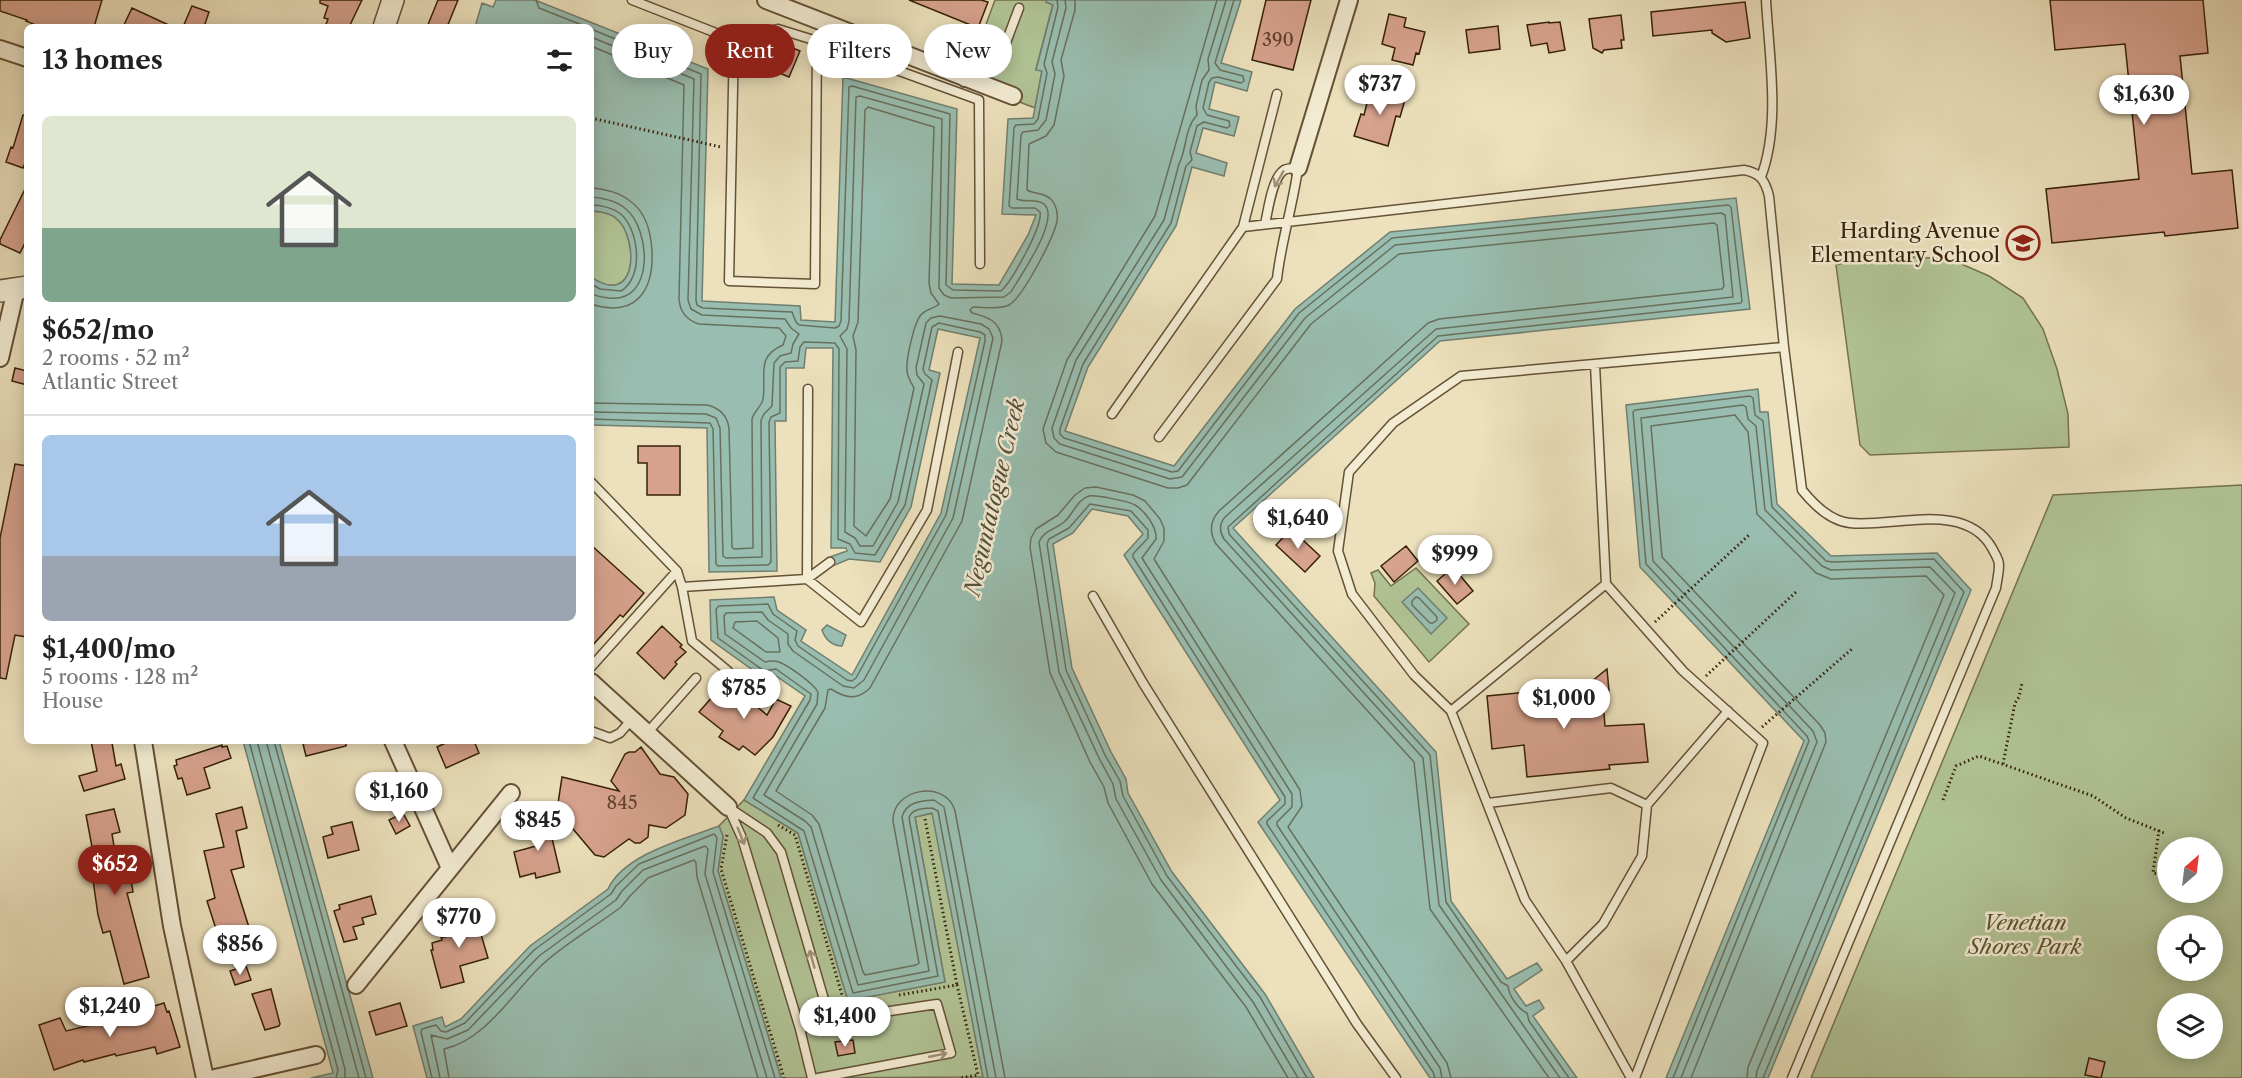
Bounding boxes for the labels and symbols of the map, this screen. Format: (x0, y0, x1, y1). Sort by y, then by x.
house number: 390 (1262, 29, 1294, 51)
pin: $737 (1344, 65, 1416, 116)
pin: $1,630 (2095, 75, 2193, 126)
one-way arrow (1273, 170, 1284, 188)
place label: Harding Avenue Elementary School (1810, 218, 2000, 267)
school or university icon: Harding Avenue Elementary School (2005, 225, 2041, 261)
water label: Neguntatogue Creek (958, 395, 1030, 600)
pin: $1,640 (1249, 499, 1347, 550)
pin: $999 (1419, 535, 1491, 586)
pin: $785 (708, 669, 780, 720)
pin: $1,000 (1515, 679, 1613, 730)
pin: $1,160 (350, 772, 448, 823)
house number: 845 (607, 792, 637, 814)
pin: $845 (502, 801, 574, 852)
one-way arrow (736, 826, 747, 845)
north arrow (2157, 837, 2223, 903)
pin: $652 (79, 845, 151, 896)
pin: $770 (423, 898, 495, 949)
park label: Venetian Shores Park (1966, 910, 2082, 959)
pin: $856 (204, 925, 276, 976)
one-way arrow (806, 950, 817, 969)
pin: $1,240 (61, 987, 159, 1038)
pin: $1,400 (796, 997, 894, 1048)
one-way arrow (927, 1050, 947, 1061)

